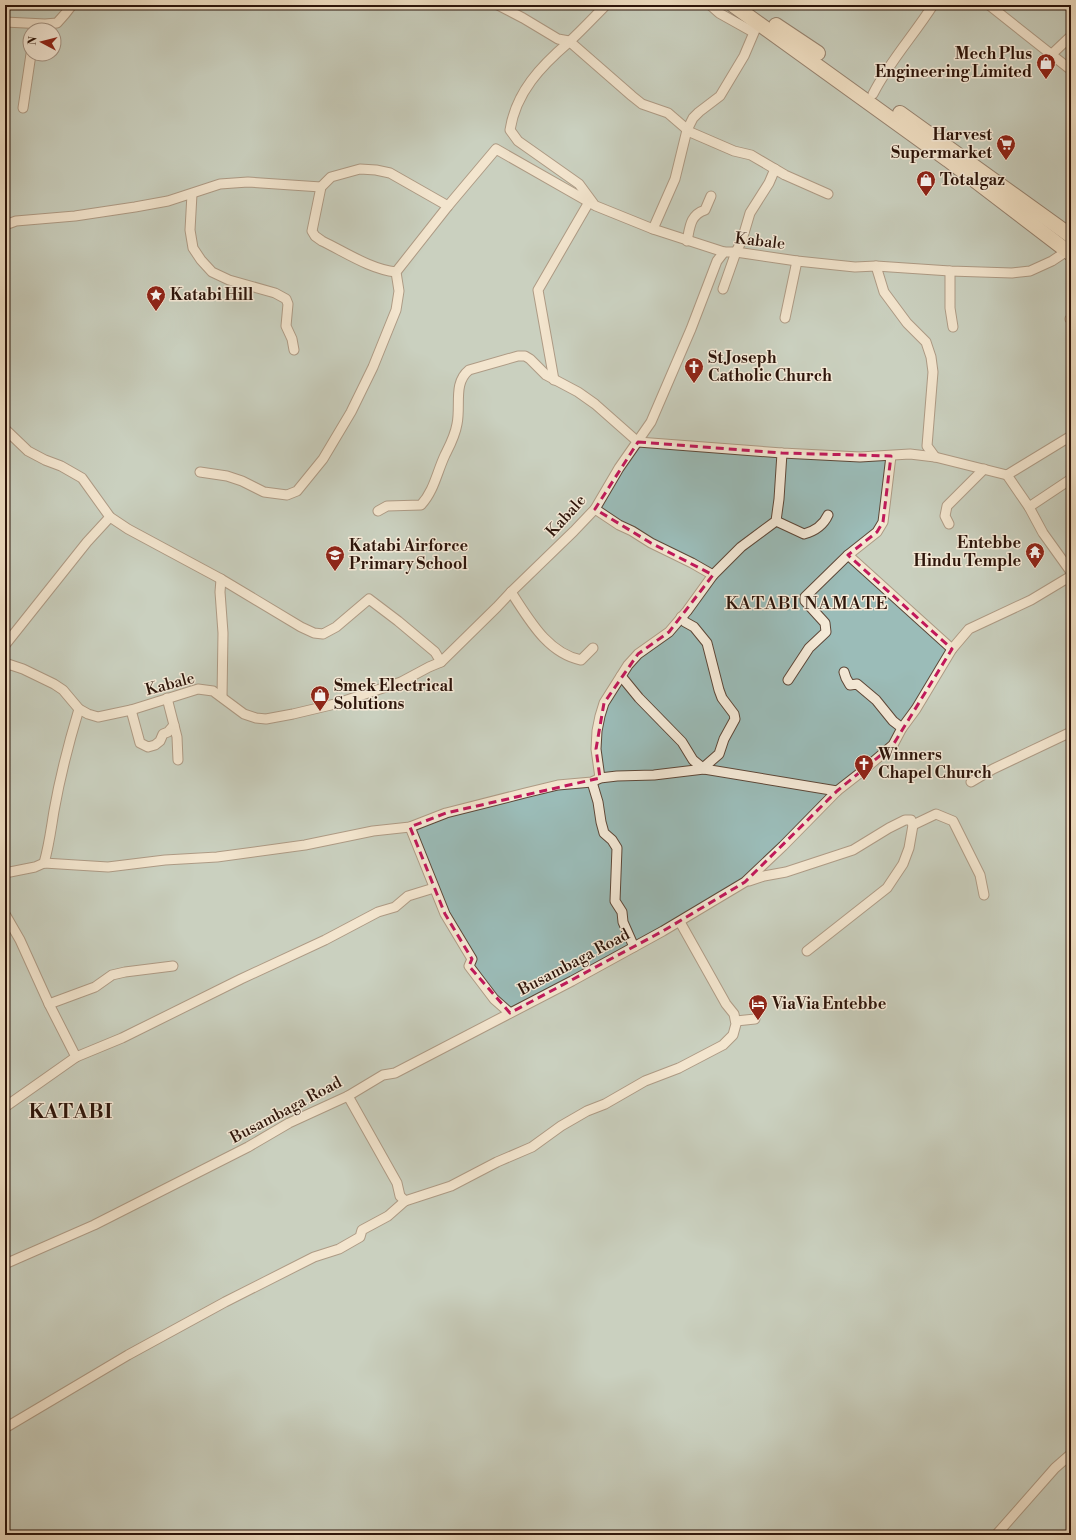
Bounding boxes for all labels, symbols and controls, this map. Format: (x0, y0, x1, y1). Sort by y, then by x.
north arrow (22, 22, 62, 62)
text: N (26, 35, 41, 46)
place label: Mech Plus Engineering Limited (875, 44, 1032, 82)
shop icon: Mech Plus Engineering Limited (1035, 52, 1057, 80)
place label: Harvest Supermarket (891, 125, 992, 163)
supermarket icon: Harvest Supermarket (995, 133, 1017, 161)
shop icon: Totalgaz (915, 169, 937, 197)
place label: Totalgaz (940, 170, 1005, 190)
street label: Kabale (734, 228, 786, 254)
place icon: Katabi Hill (145, 284, 167, 312)
place label: Katabi Hill (170, 285, 254, 305)
place label: St Joseph Catholic Church (708, 348, 832, 386)
church icon: St Joseph Catholic Church (683, 356, 705, 384)
street label: Kabale (542, 491, 590, 541)
place label: Entebbe Hindu Temple (913, 533, 1021, 571)
place label: Katabi Airforce Primary School (349, 536, 468, 574)
temple icon: Entebbe Hindu Temple (1024, 541, 1046, 569)
school or university icon: Katabi Airforce Primary School (324, 544, 346, 572)
district label: KATABI NAMATE (725, 592, 889, 615)
street label: Kabale (143, 668, 197, 700)
place label: Smek Electrical Solutions (334, 676, 454, 714)
shop icon: Smek Electrical Solutions (309, 684, 331, 712)
place label: Winners Chapel Church (877, 745, 992, 783)
church icon: Winners Chapel Church (853, 753, 875, 781)
street label: Busambaga Road (514, 924, 633, 1000)
hotel icon: ViaVia Entebbe (747, 993, 769, 1021)
place label: ViaVia Entebbe (771, 994, 887, 1014)
street label: Busambaga Road (226, 1072, 345, 1148)
district label: KATABI (29, 1100, 113, 1125)

